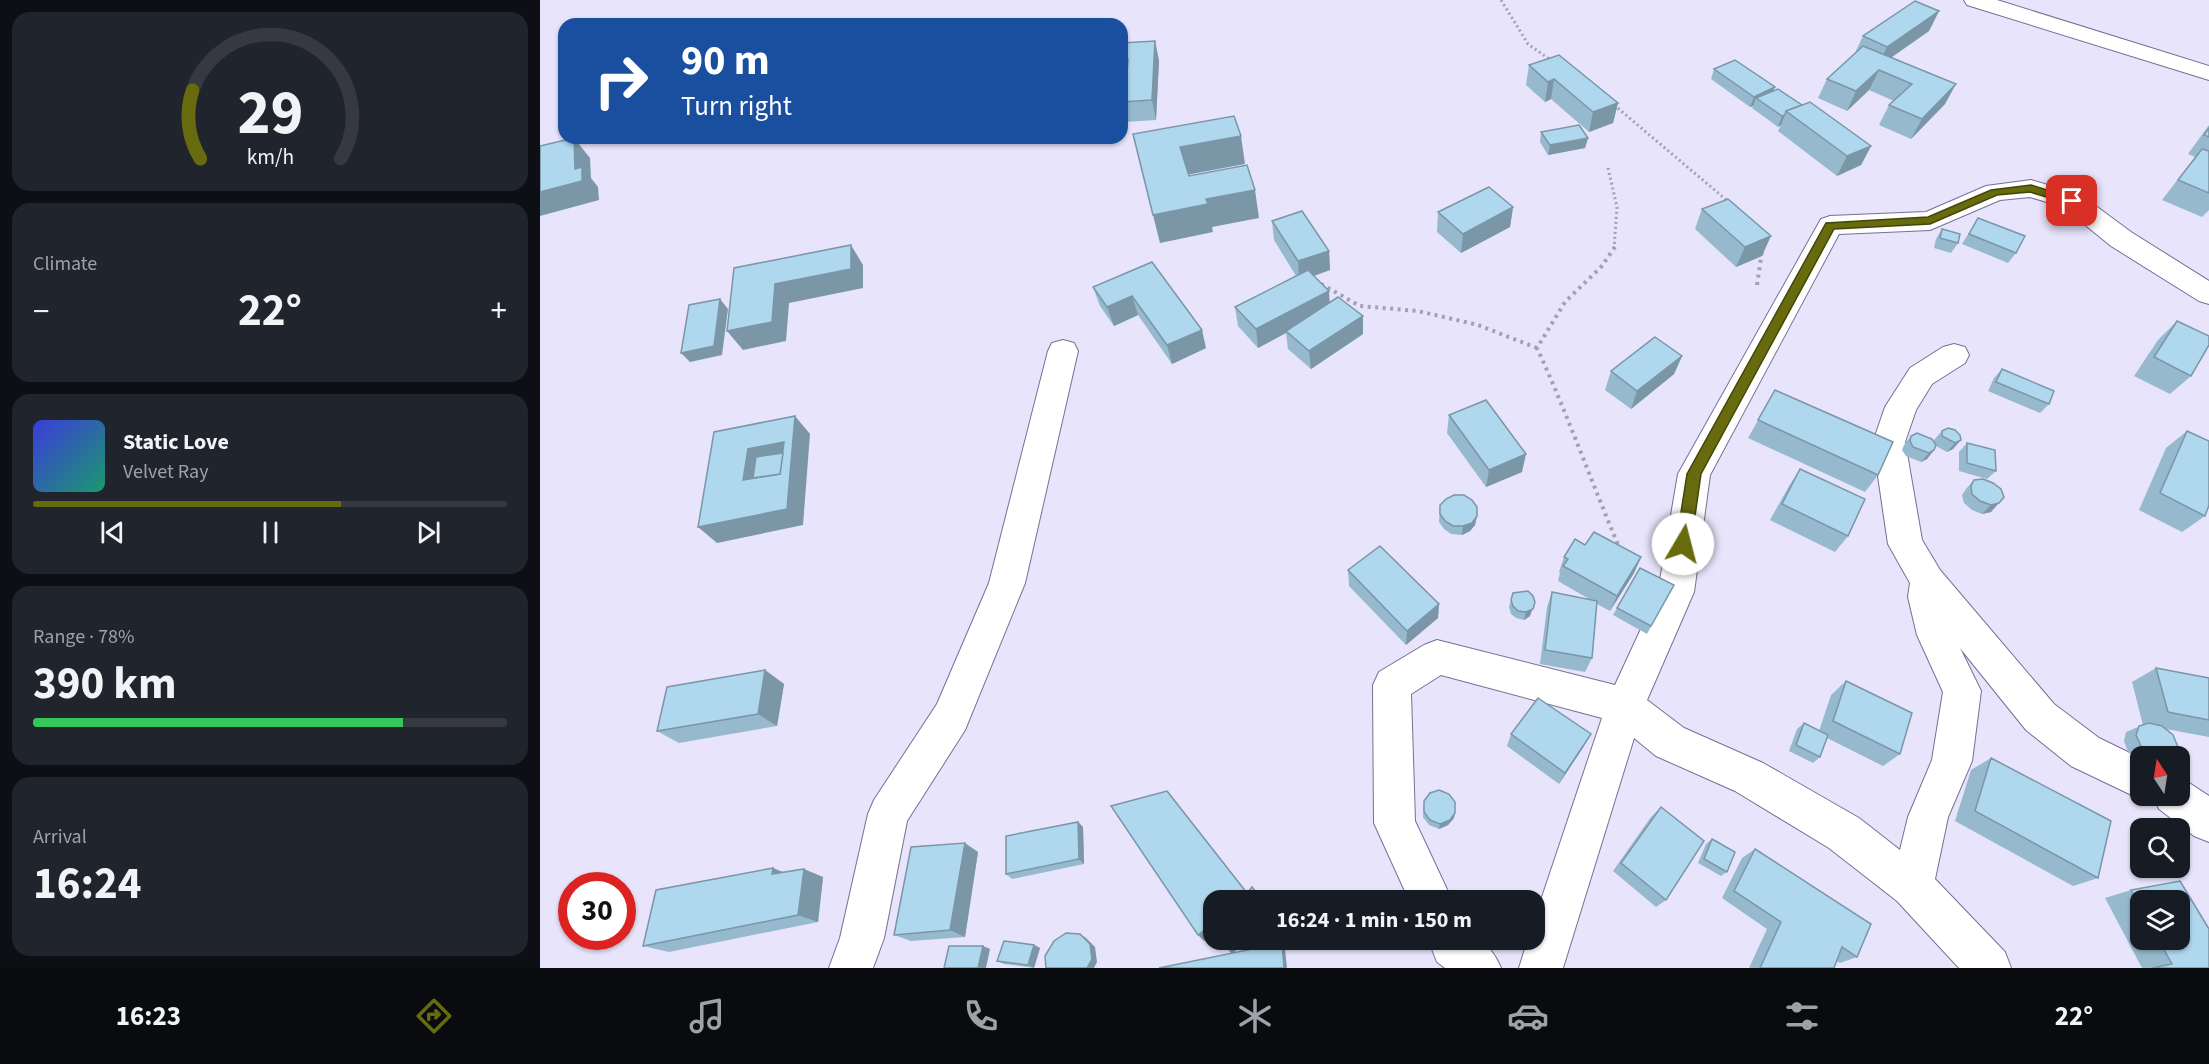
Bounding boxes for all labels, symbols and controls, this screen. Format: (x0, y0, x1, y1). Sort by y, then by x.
text: 90 m (681, 31, 770, 91)
icon: right (582, 42, 660, 120)
text: 29 (237, 69, 303, 158)
text: Turn right (681, 87, 792, 126)
text: km/h (246, 142, 294, 173)
pin (2046, 175, 2097, 226)
icon: arrive (2055, 184, 2088, 217)
text: Climate (33, 250, 97, 278)
text: 22° (238, 279, 302, 343)
text: − (33, 288, 49, 335)
text: + (491, 288, 507, 335)
text: Static Love (123, 426, 229, 458)
text: Velvet Ray (123, 458, 209, 486)
position arrow (1651, 512, 1715, 576)
icon: previous (96, 516, 129, 549)
icon: pause (254, 516, 287, 549)
icon: next (412, 516, 445, 549)
text: Range · 78% (33, 623, 134, 651)
text: 390 km (33, 652, 177, 716)
north arrow (2130, 746, 2190, 806)
map controls (2130, 746, 2190, 950)
button: search (2130, 818, 2190, 878)
text: Arrival (33, 823, 87, 851)
text: 16:24 (33, 852, 142, 916)
speed limit sign: 30 (558, 872, 636, 950)
button: layers (2130, 890, 2190, 950)
text: 16:24 · 1 min · 150 m (1276, 904, 1472, 936)
icon: directions (413, 995, 455, 1037)
icon: music (686, 995, 728, 1037)
icon: phone (960, 995, 1002, 1037)
icon: climate (1234, 995, 1276, 1037)
icon: car (1507, 995, 1549, 1037)
icon: filters (1781, 995, 1823, 1037)
text: 16:23 (116, 997, 181, 1036)
text: 22° (2055, 997, 2093, 1036)

